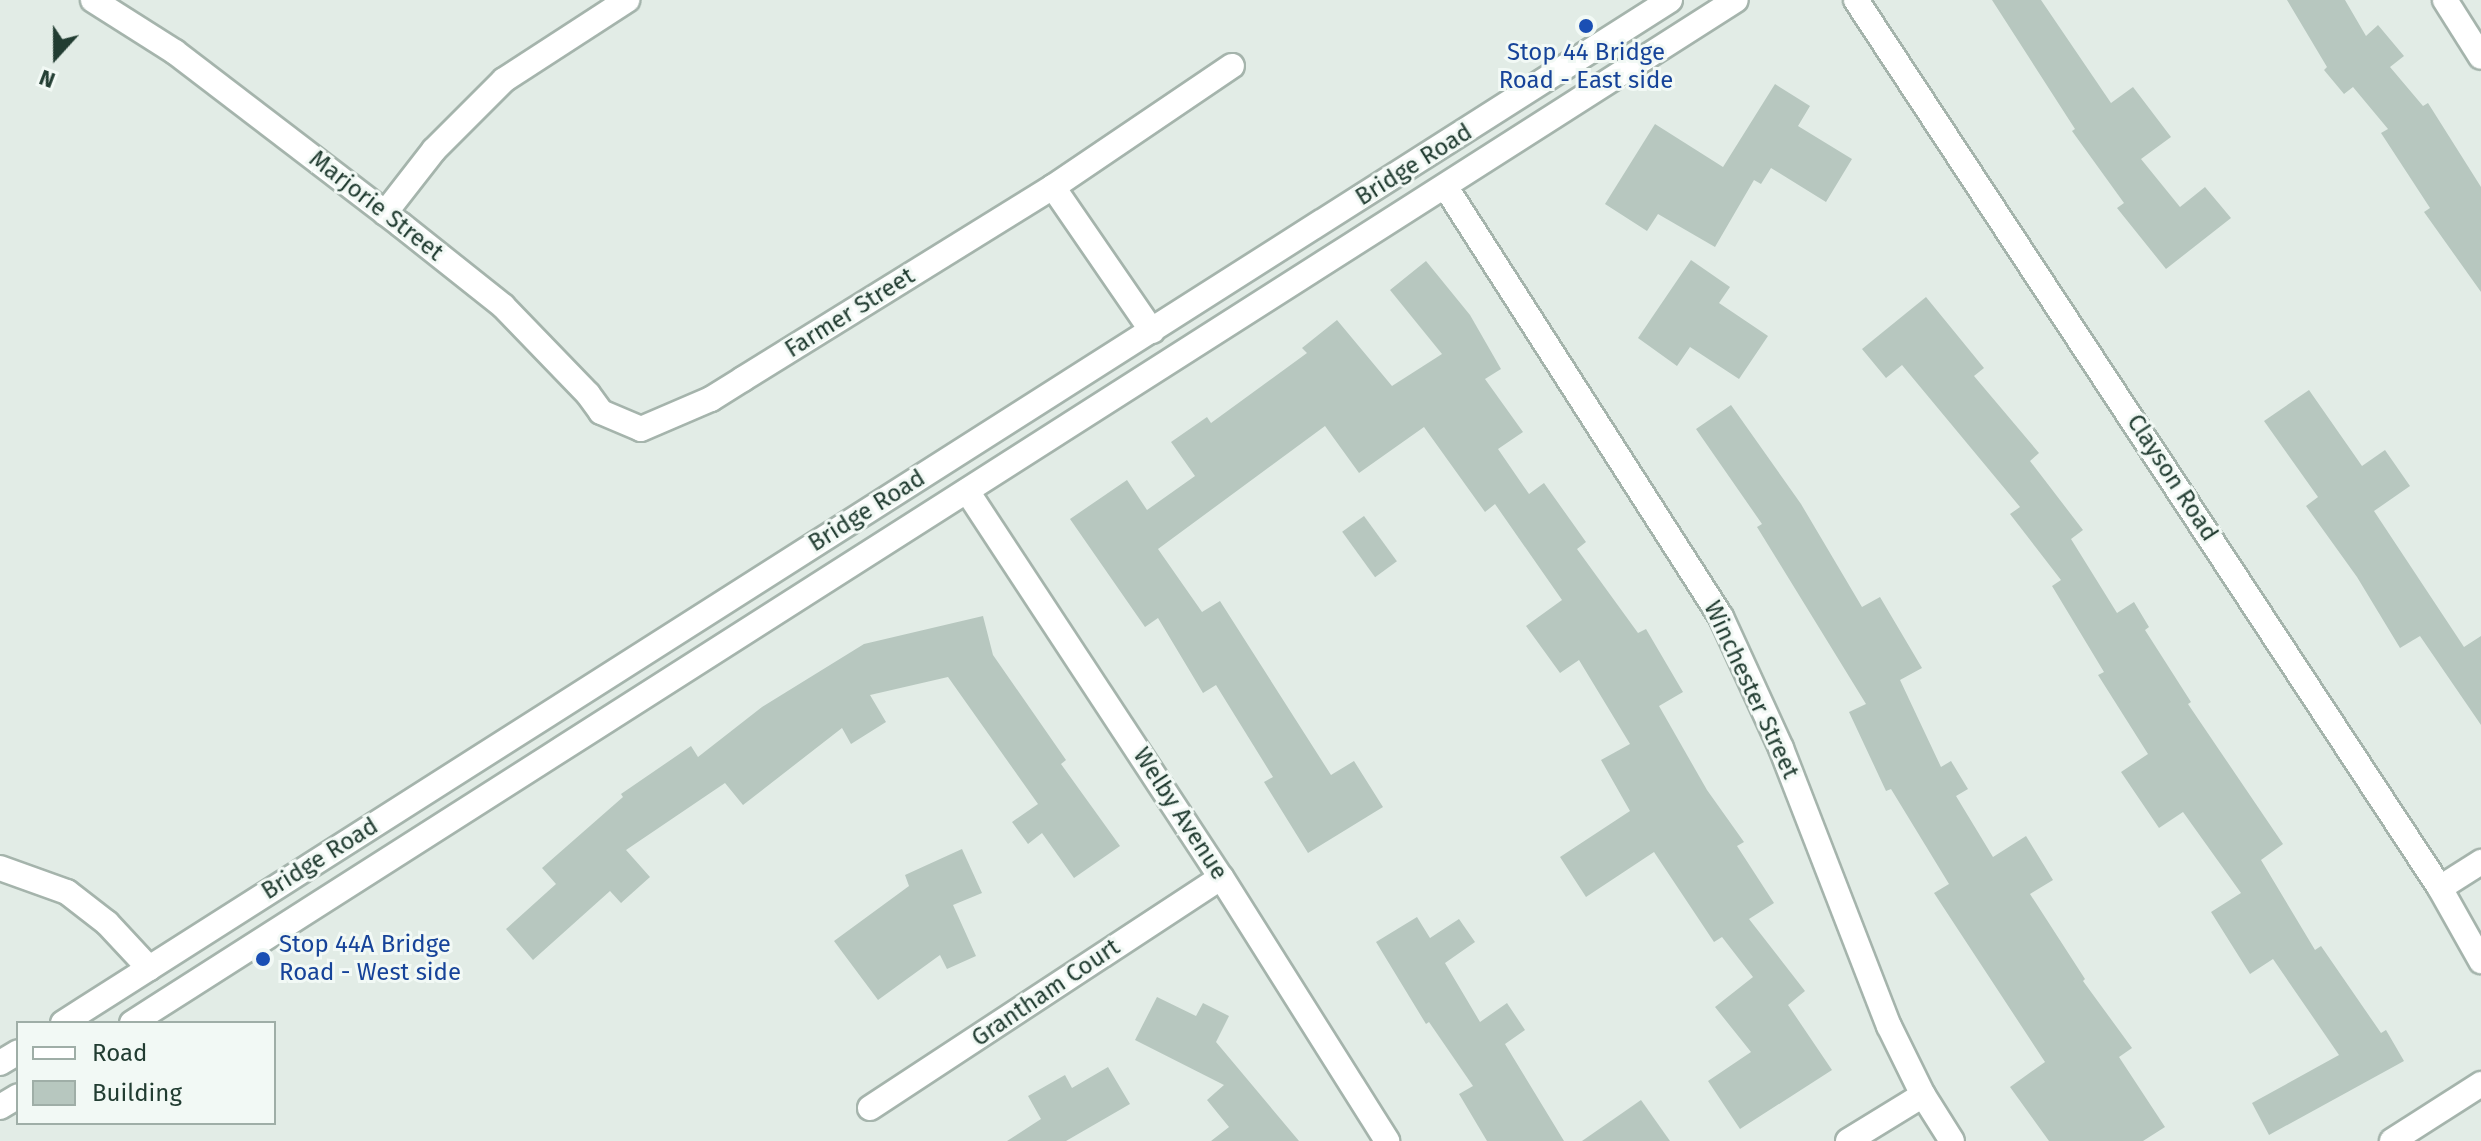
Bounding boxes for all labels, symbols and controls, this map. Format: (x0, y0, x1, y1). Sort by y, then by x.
north arrow (16, 16, 96, 96)
marker: Stop 44 Bridge Road - East side (1577, 17, 1595, 35)
place label: Stop 44 Bridge Road - East side (1499, 39, 1673, 95)
text: N (36, 64, 59, 94)
street label: Bridge Road (1350, 118, 1478, 212)
street label: Marjorie Street (303, 145, 449, 267)
street label: Farmer Street (780, 262, 920, 364)
street label: Clayson Road (2120, 409, 2224, 547)
street label: Bridge Road (803, 464, 931, 558)
street label: Winchester Street (1697, 597, 1805, 783)
street label: Welby Avenue (1127, 743, 1233, 885)
street label: Bridge Road (256, 812, 384, 906)
place label: Stop 44A Bridge Road - West side (279, 931, 461, 987)
street label: Grantham Court (967, 933, 1125, 1053)
marker: Stop 44A Bridge Road - West side (254, 950, 272, 968)
legend (16, 1021, 276, 1125)
text: Road (92, 1039, 147, 1067)
text: Building (92, 1079, 182, 1107)

